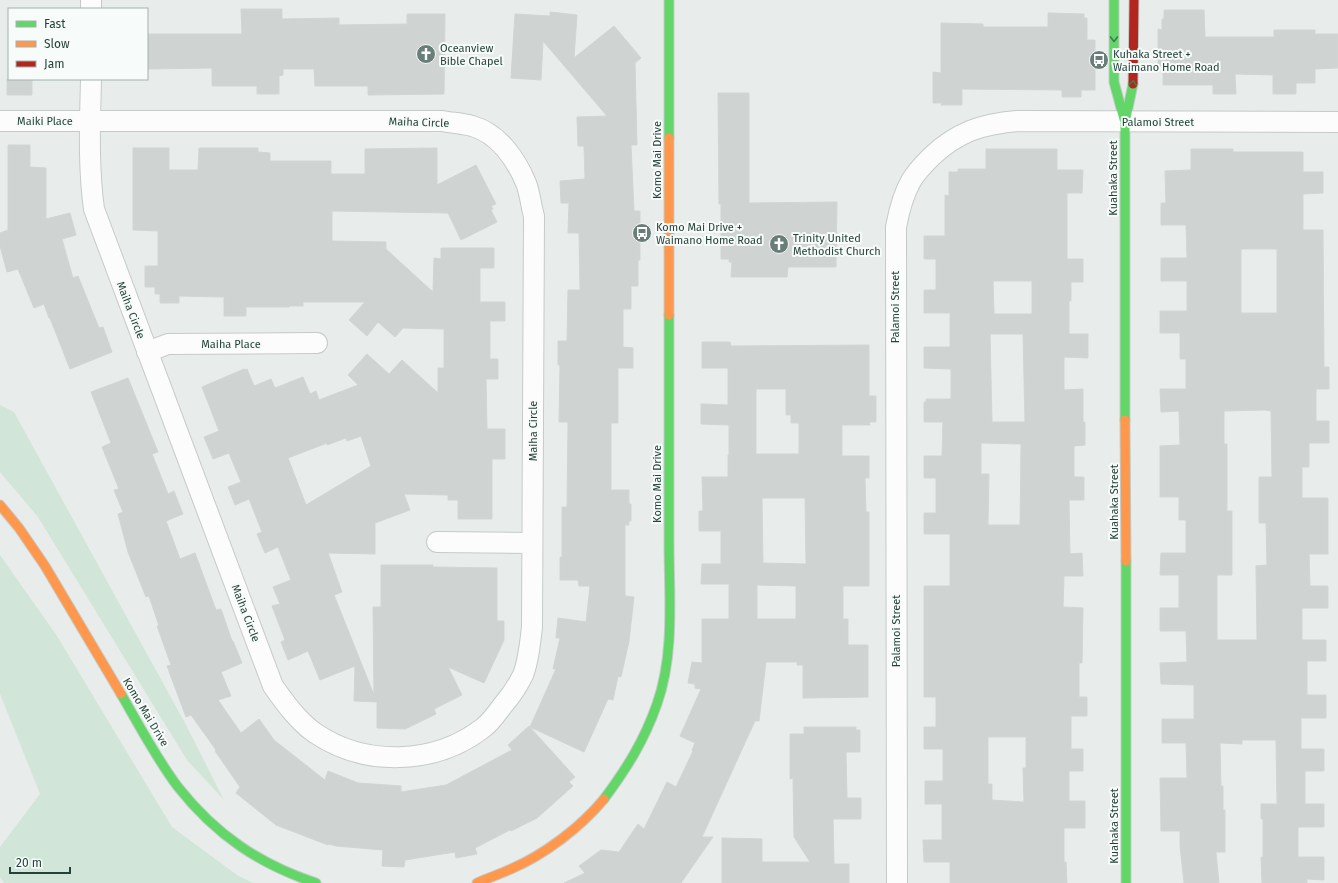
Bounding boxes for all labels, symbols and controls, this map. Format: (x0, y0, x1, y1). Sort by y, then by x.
legend (8, 8, 148, 80)
text: Fast (44, 17, 66, 31)
one-way arrow (1110, 36, 1118, 42)
text: Slow (44, 37, 70, 51)
place label: Oceanview Bible Chapel (440, 42, 503, 68)
church icon: Oceanview Bible Chapel (415, 43, 437, 65)
place label: Kuhaka Street + Waimano Home Road (1113, 48, 1220, 74)
bus stop icon: Kuhaka Street + Waimano Home Road (1088, 49, 1110, 71)
text: Jam (44, 57, 64, 71)
one-way arrow (1128, 80, 1137, 87)
street label: Maiki Place (17, 115, 73, 128)
street label: Maiha Circle (388, 115, 449, 130)
street label: Palamoi Street (1122, 116, 1194, 129)
street label: Komo Mai Drive (651, 121, 664, 199)
street label: Kuahaka Street (1107, 140, 1120, 216)
place label: Komo Mai Drive + Waimano Home Road (656, 221, 763, 247)
bus stop icon: Komo Mai Drive + Waimano Home Road (631, 222, 653, 244)
place label: Trinity United Methodist Church (793, 232, 881, 258)
church icon: Trinity United Methodist Church (768, 233, 790, 255)
street label: Palamoi Street (889, 271, 902, 343)
street label: Maiha Circle (114, 280, 147, 341)
street label: Maiha Place (201, 338, 261, 351)
street label: Maiha Circle (527, 401, 540, 461)
street label: Komo Mai Drive (651, 445, 664, 523)
street label: Kuahaka Street (1108, 464, 1121, 540)
street label: Maiha Circle (229, 583, 262, 644)
street label: Palamoi Street (890, 595, 903, 667)
street label: Komo Mai Drive (120, 676, 171, 749)
street label: Kuahaka Street (1108, 788, 1121, 864)
scale bar (10, 849, 70, 875)
text: 20 m (16, 856, 42, 870)

